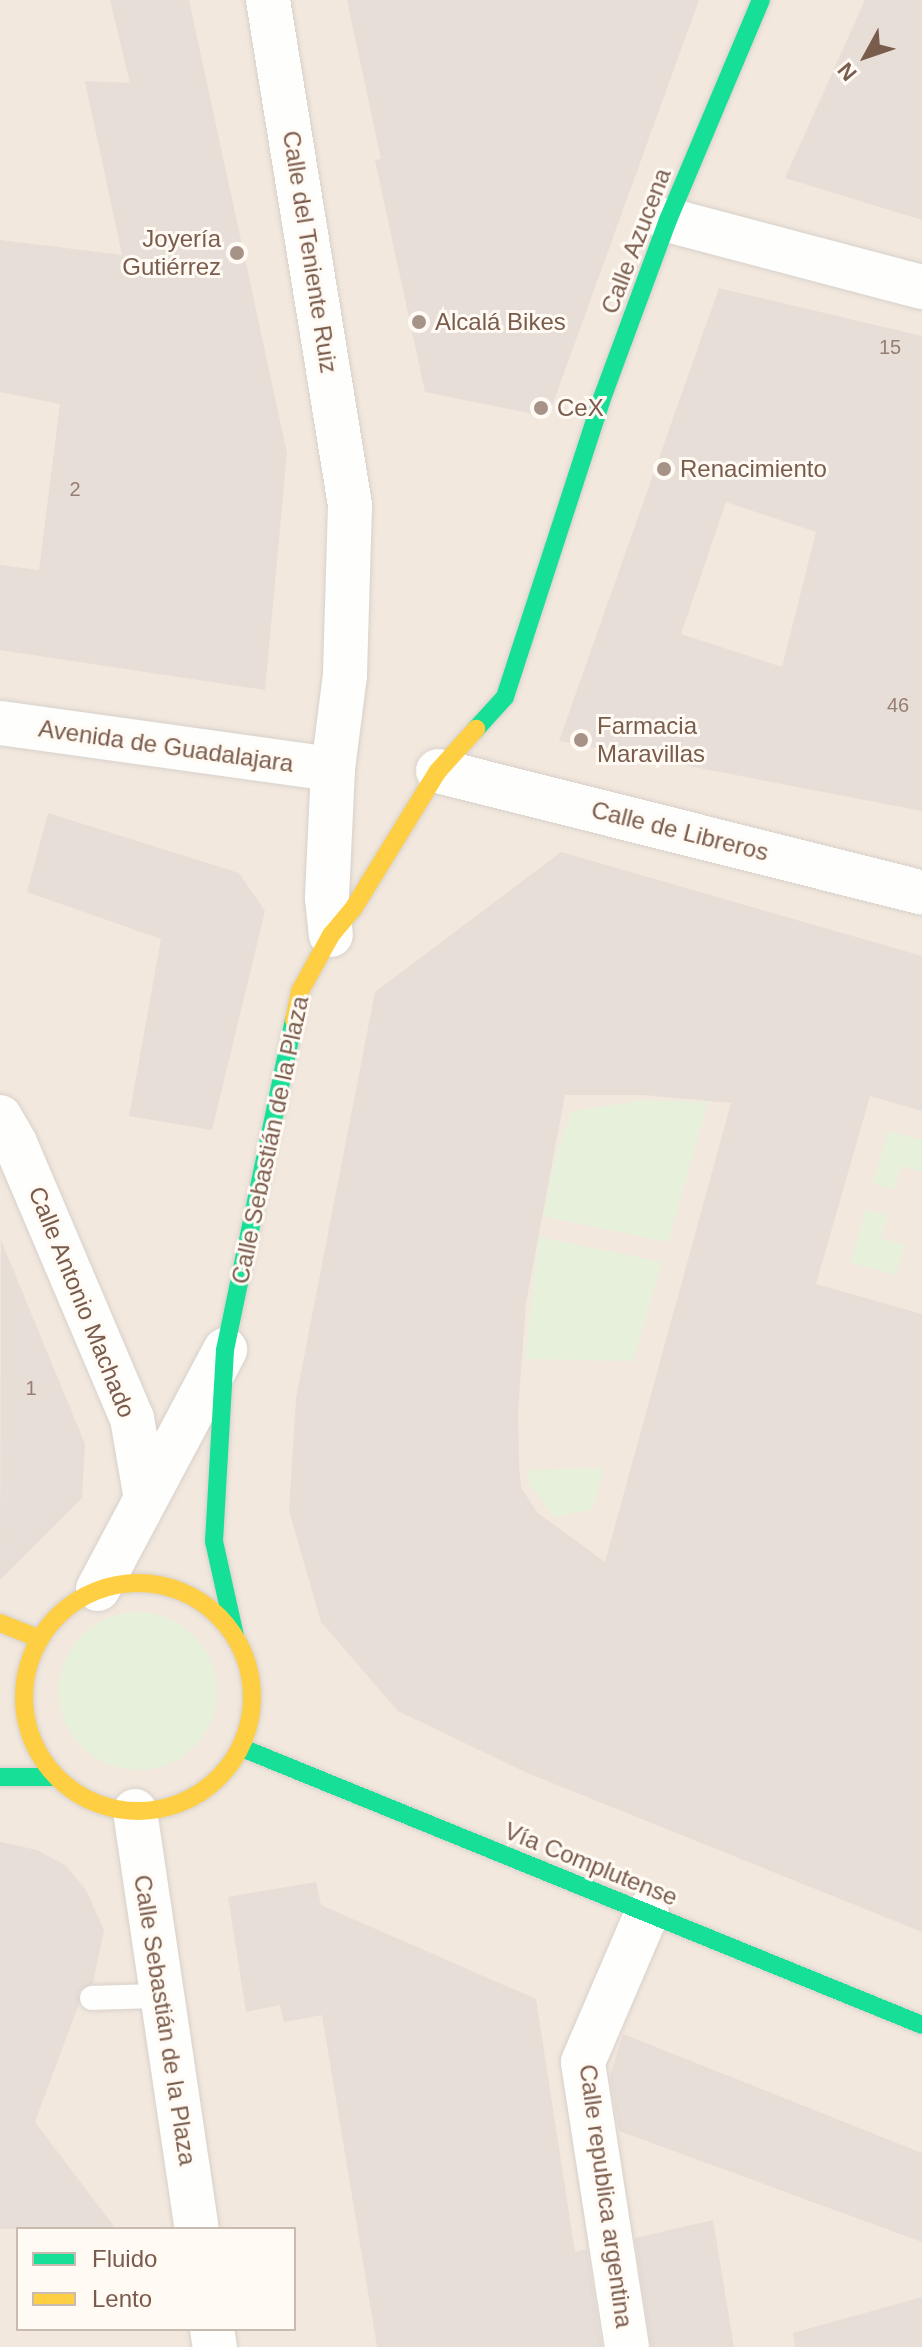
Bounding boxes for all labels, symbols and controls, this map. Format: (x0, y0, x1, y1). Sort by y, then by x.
north arrow (826, 16, 906, 96)
text: N (833, 58, 862, 86)
street label: Calle del Teniente Ruiz (277, 129, 343, 375)
street label: Calle Azucena (595, 164, 677, 318)
place label: Joyería Gutiérrez (122, 225, 221, 281)
marker: Joyería Gutiérrez (228, 244, 246, 262)
place label: Alcalá Bikes (435, 308, 566, 336)
marker: Alcalá Bikes (410, 313, 428, 331)
house number: 15 (879, 335, 901, 359)
place label: CeX (557, 394, 604, 422)
marker: CeX (532, 399, 550, 417)
place label: Renacimiento (680, 455, 827, 483)
marker: Renacimiento (655, 460, 673, 478)
house number: 2 (69, 477, 81, 501)
house number: 46 (887, 693, 909, 717)
place label: Farmacia Maravillas (597, 712, 705, 768)
street label: Avenida de Guadalajara (37, 714, 295, 778)
marker: Farmacia Maravillas (572, 731, 590, 749)
street label: Calle de Libreros (588, 795, 772, 867)
street label: Calle Sebastián de la Plaza (225, 993, 315, 1287)
street label: Calle Antonio Machado (22, 1182, 142, 1422)
house number: 1 (25, 1376, 37, 1400)
street label: Vía Complutense (500, 1816, 682, 1912)
street label: Calle Sebastián de la Plaza (128, 1873, 202, 2167)
street label: Calle republica argentina (573, 2063, 639, 2329)
legend (16, 2227, 296, 2331)
text: Fluido (92, 2245, 157, 2272)
text: Lento (92, 2285, 152, 2312)

